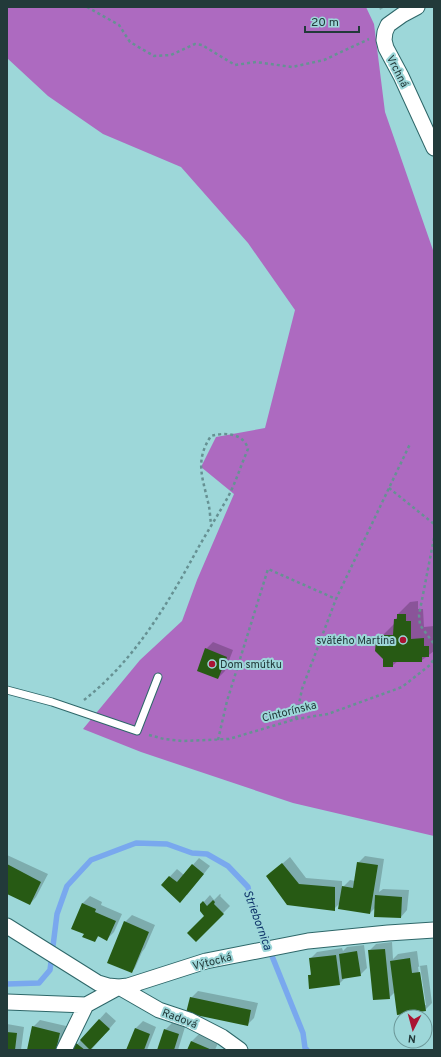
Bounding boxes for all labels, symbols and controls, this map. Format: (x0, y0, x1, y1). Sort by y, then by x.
scale bar (305, 8, 359, 34)
text: 20 m (311, 15, 339, 31)
street label: Vrchná (383, 53, 411, 90)
place label: svätého Martina (316, 634, 395, 648)
marker: svätého Martina (398, 635, 408, 645)
place label: Dom smútku (220, 658, 282, 672)
marker: Dom smútku (207, 659, 217, 669)
street label: Cintorínska (260, 698, 318, 726)
water label: Striebornica (239, 888, 276, 953)
street label: Výtocká (191, 950, 234, 974)
street label: Radová (160, 1006, 200, 1032)
north arrow (393, 1009, 433, 1049)
text: N (407, 1031, 417, 1045)

